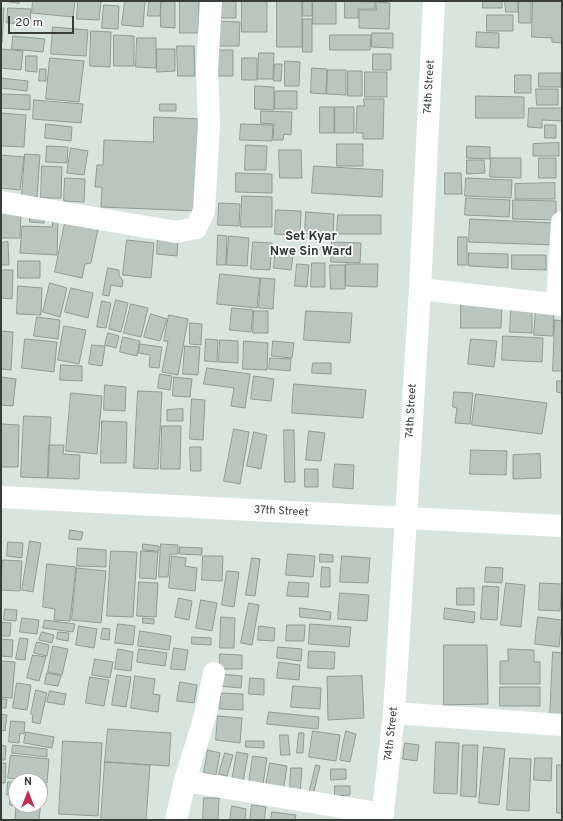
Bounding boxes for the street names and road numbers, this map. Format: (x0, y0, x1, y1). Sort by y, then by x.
street label: 74th Street (422, 59, 438, 115)
street label: 74th Street (404, 383, 420, 439)
street label: 37th Street (253, 504, 309, 520)
street label: 74th Street (383, 706, 401, 762)

